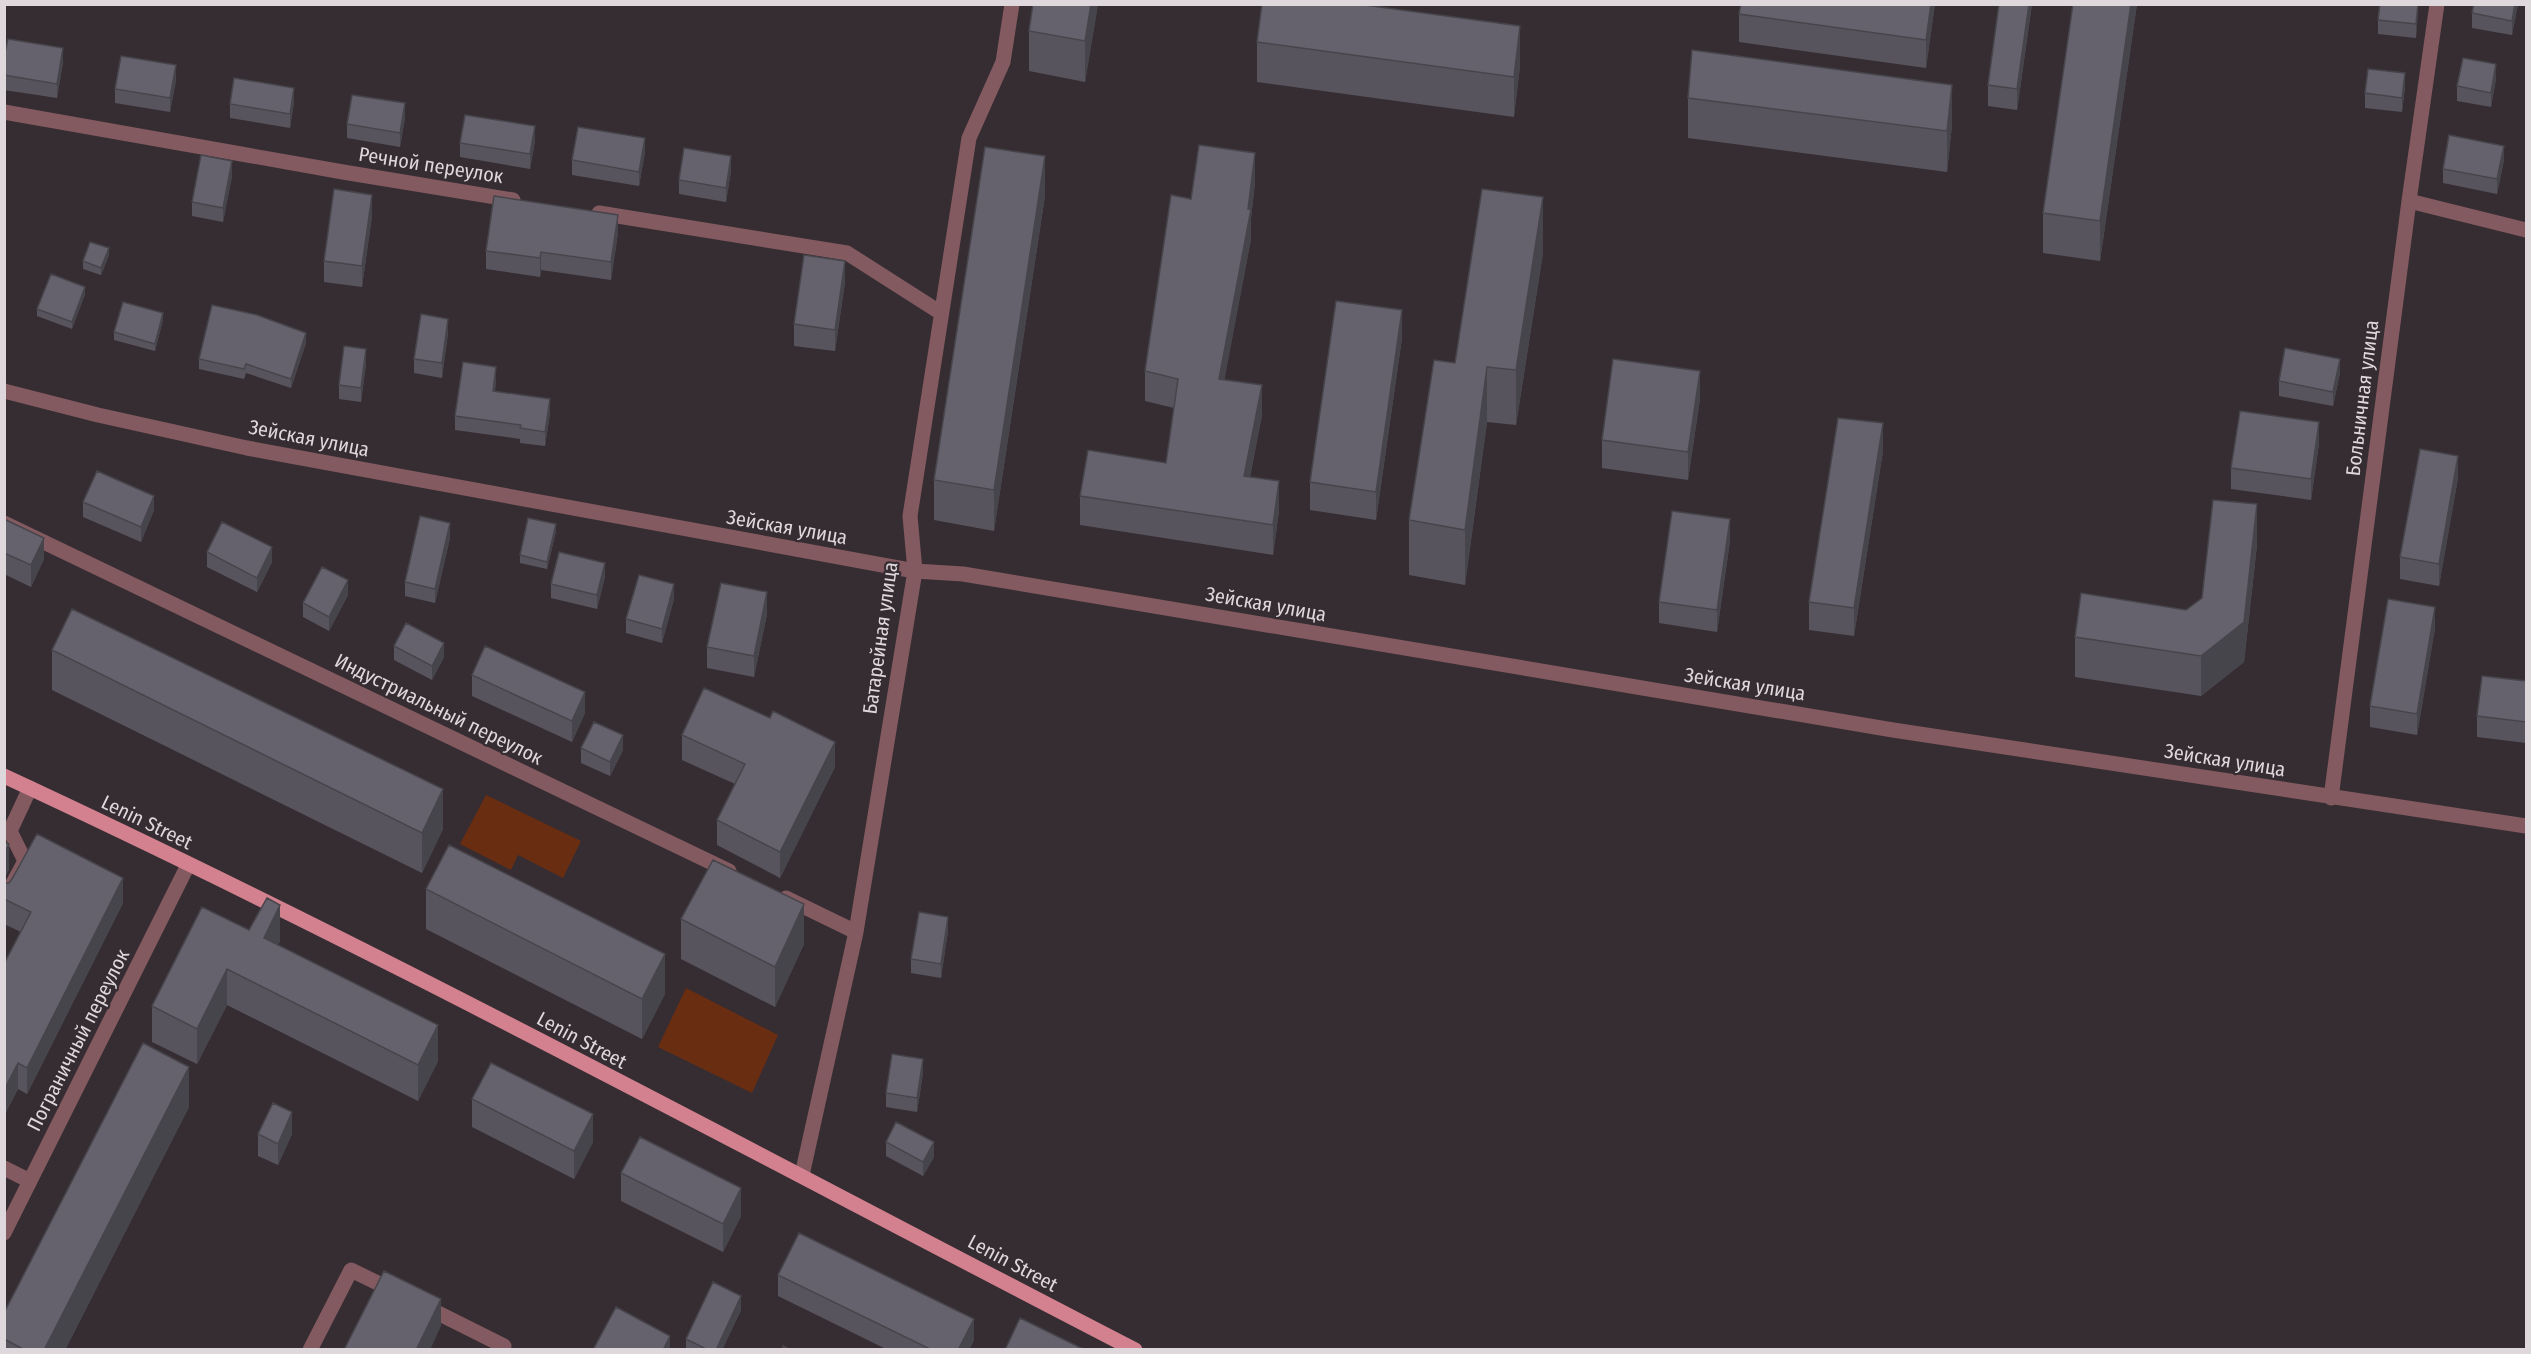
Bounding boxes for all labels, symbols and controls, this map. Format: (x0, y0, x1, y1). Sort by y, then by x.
street label: Речной переулок (357, 142, 506, 188)
street label: Больничная улица (2341, 319, 2383, 477)
street label: Зейская улица (247, 415, 371, 461)
street label: Зейская улица (725, 505, 849, 549)
street label: Батарейная улица (857, 560, 903, 716)
street label: Зейская улица (1204, 582, 1328, 626)
street label: Индустриальный переулок (331, 648, 547, 770)
street label: Зейская улица (1683, 663, 1807, 705)
street label: Зейская улица (2163, 739, 2287, 781)
street label: Lenin Street (98, 790, 197, 855)
street label: Пограничный переулок (22, 944, 135, 1135)
street label: Lenin Street (533, 1006, 631, 1074)
street label: Lenin Street (964, 1229, 1062, 1297)

